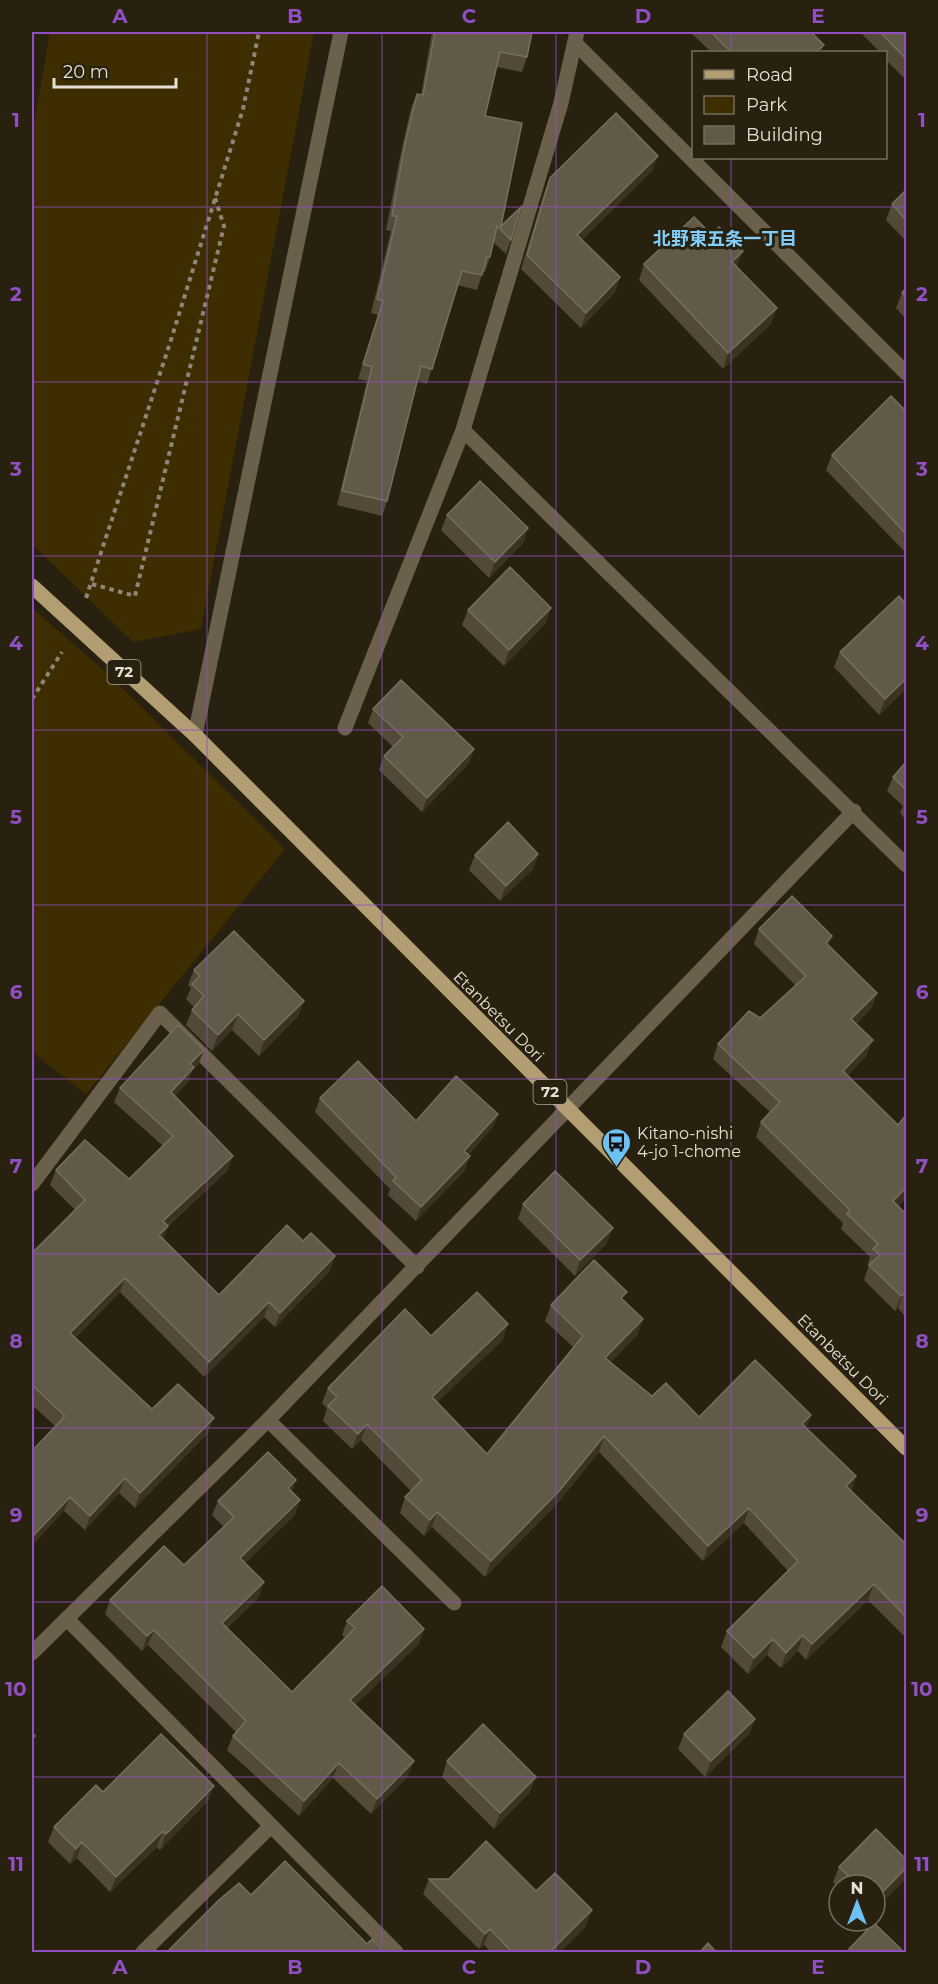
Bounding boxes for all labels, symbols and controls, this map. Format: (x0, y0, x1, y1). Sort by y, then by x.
text: A (111, 4, 128, 28)
text: B (287, 4, 303, 28)
text: C (462, 4, 477, 28)
text: D (635, 4, 651, 28)
text: E (811, 4, 825, 28)
scale bar (54, 51, 176, 89)
legend (692, 51, 887, 159)
text: 20 m (63, 61, 109, 83)
text: Road (746, 64, 793, 86)
text: Park (746, 94, 787, 116)
text: 1 (12, 108, 20, 132)
text: 1 (918, 108, 926, 132)
text: Building (746, 124, 823, 146)
district label: 北野東五条一丁目 (653, 228, 797, 250)
text: 2 (10, 282, 22, 306)
text: 2 (916, 282, 928, 306)
text: 3 (9, 457, 22, 481)
text: 3 (915, 457, 928, 481)
text: 4 (9, 631, 23, 655)
text: 4 (915, 631, 929, 655)
road number: 72 (108, 660, 140, 684)
text: 5 (10, 805, 22, 829)
text: 5 (916, 805, 928, 829)
street label: Etanbetsu Dori (449, 967, 548, 1066)
text: 6 (10, 980, 23, 1004)
text: 6 (916, 980, 929, 1004)
road number: 72 (534, 1080, 566, 1104)
place label: Kitano-nishi 4-jo 1-chome (637, 1124, 741, 1161)
bus stop icon: Kitano-nishi 4-jo 1-chome (600, 1126, 632, 1168)
text: 7 (10, 1154, 22, 1178)
text: 7 (916, 1154, 928, 1178)
street label: Etanbetsu Dori (793, 1310, 892, 1409)
text: 8 (9, 1329, 23, 1353)
text: 8 (915, 1329, 929, 1353)
text: 9 (10, 1503, 22, 1527)
text: 9 (916, 1503, 928, 1527)
text: 10 (5, 1677, 27, 1701)
text: 10 (911, 1677, 933, 1701)
text: 11 (8, 1852, 24, 1876)
text: 11 (914, 1852, 930, 1876)
north arrow (827, 1873, 887, 1933)
text: N (851, 1879, 863, 1898)
text: A (111, 1955, 128, 1979)
text: B (287, 1955, 303, 1979)
text: C (462, 1955, 477, 1979)
text: D (635, 1955, 651, 1979)
text: E (811, 1955, 825, 1979)

